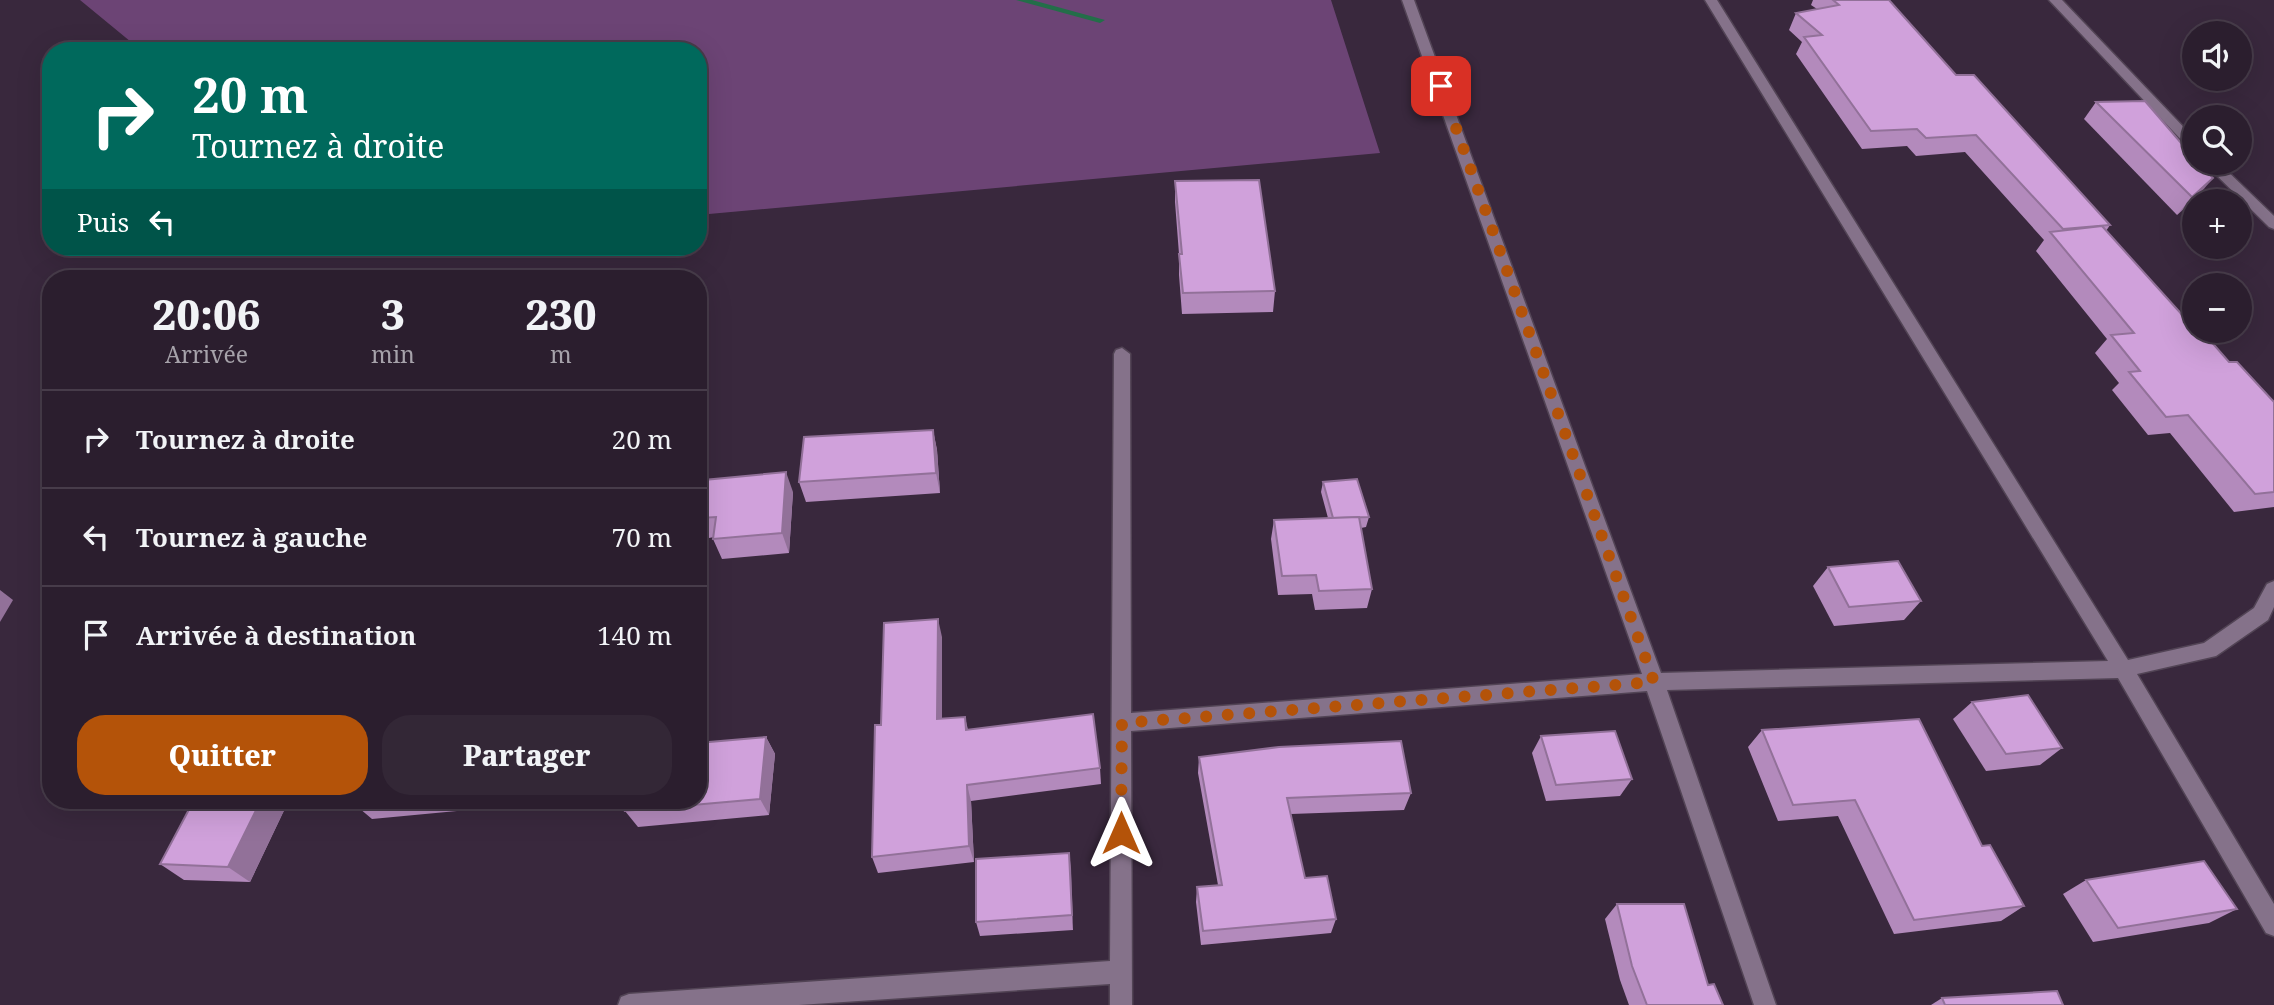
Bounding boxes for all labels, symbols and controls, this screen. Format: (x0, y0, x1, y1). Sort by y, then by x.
map controls (2182, 21, 2252, 343)
button: sound (2182, 21, 2252, 91)
pin (1411, 56, 1471, 116)
text: 20 m (192, 61, 308, 127)
icon: arrive (1422, 67, 1460, 105)
icon: right (77, 70, 168, 161)
button: search (2182, 105, 2252, 175)
text: Tournez à droite (192, 124, 444, 167)
button: + (2182, 189, 2252, 259)
icon: left (143, 203, 181, 241)
text: Puis (77, 204, 129, 240)
button: − (2182, 273, 2252, 343)
text: 20:06 (152, 285, 261, 342)
text: 3 (381, 285, 405, 342)
text: 230 (525, 285, 597, 342)
text: Arrivée (165, 338, 248, 370)
text: min (371, 338, 415, 370)
text: m (550, 338, 572, 370)
icon: right (77, 420, 115, 458)
text: Tournez à droite (136, 421, 355, 457)
text: 20 m (612, 421, 672, 457)
icon: left (77, 518, 115, 556)
text: Tournez à gauche (136, 519, 367, 555)
text: 70 m (612, 519, 672, 555)
icon: arrive (77, 616, 115, 654)
text: Arrivée à destination (136, 617, 416, 653)
text: 140 m (597, 617, 672, 653)
button: Quitter (77, 715, 368, 795)
button: Partager (382, 715, 672, 795)
position arrow (1084, 796, 1158, 870)

